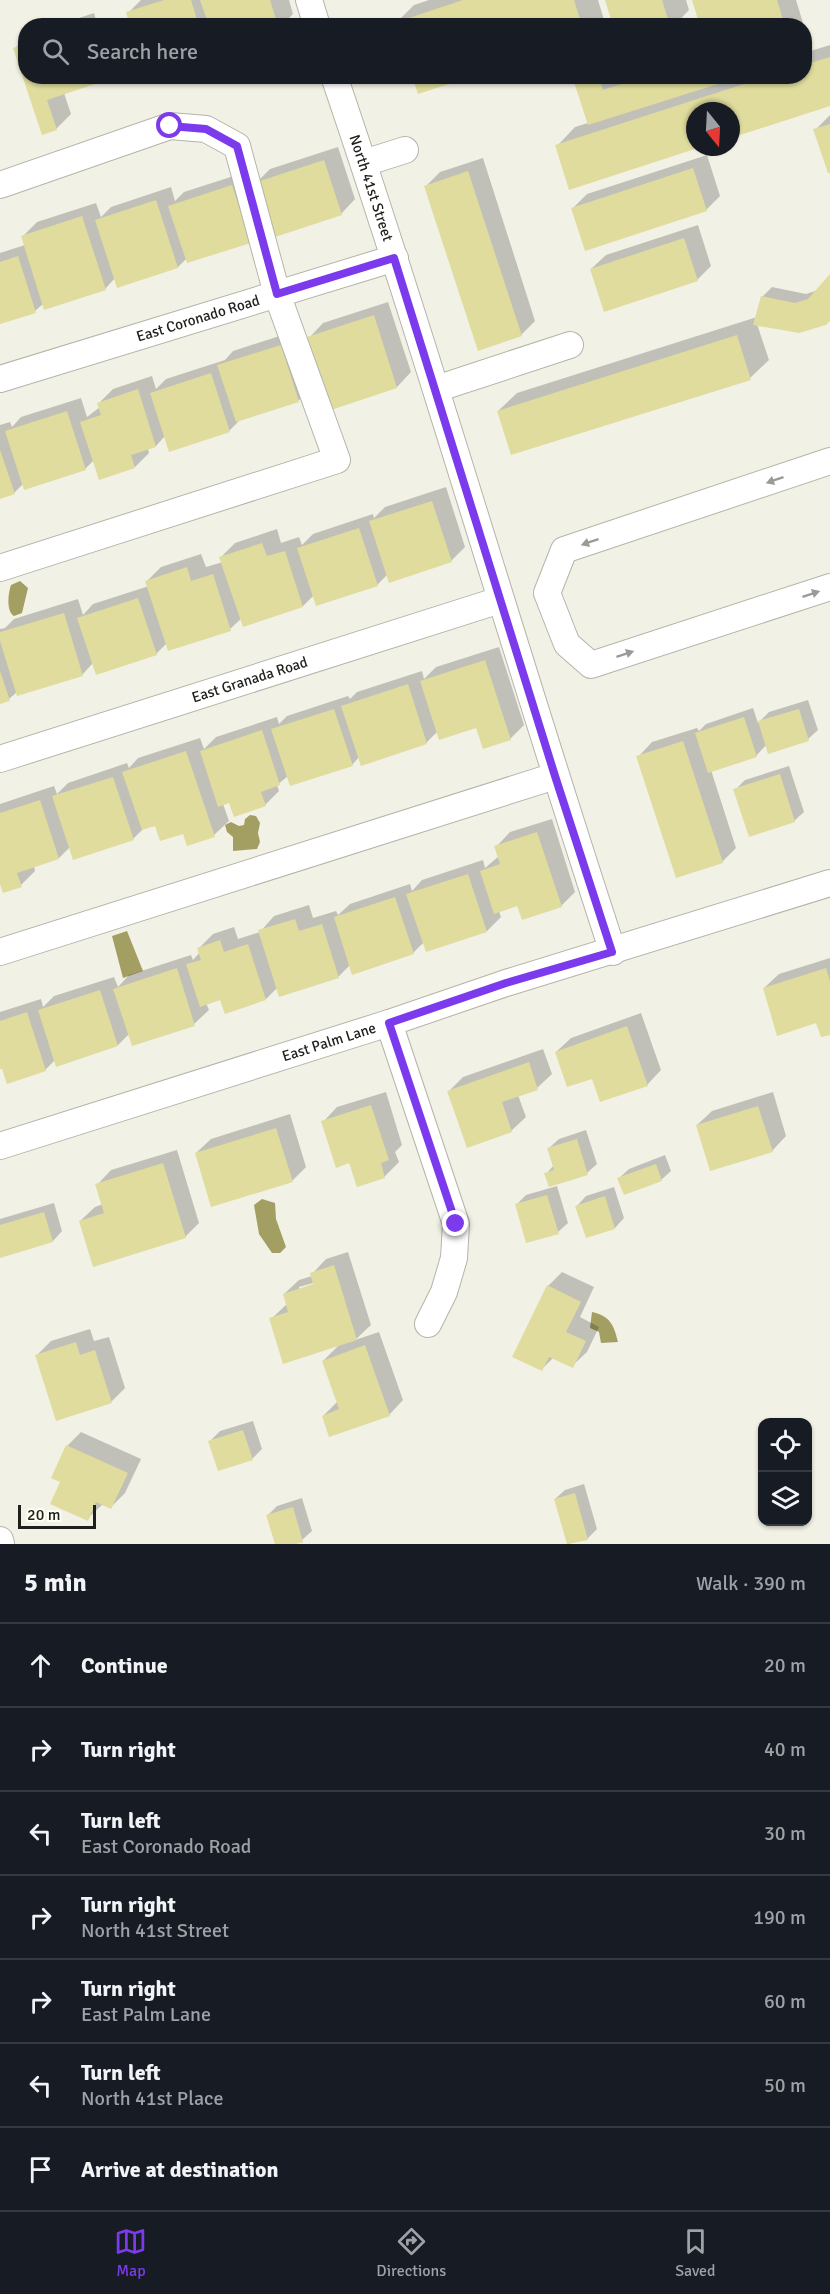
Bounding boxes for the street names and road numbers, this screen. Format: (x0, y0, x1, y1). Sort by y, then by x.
street label: North 41st Street (345, 132, 397, 244)
street label: East Coronado Road (134, 291, 262, 346)
street label: East Granada Road (190, 653, 310, 706)
street label: East Palm Lane (280, 1019, 378, 1065)

